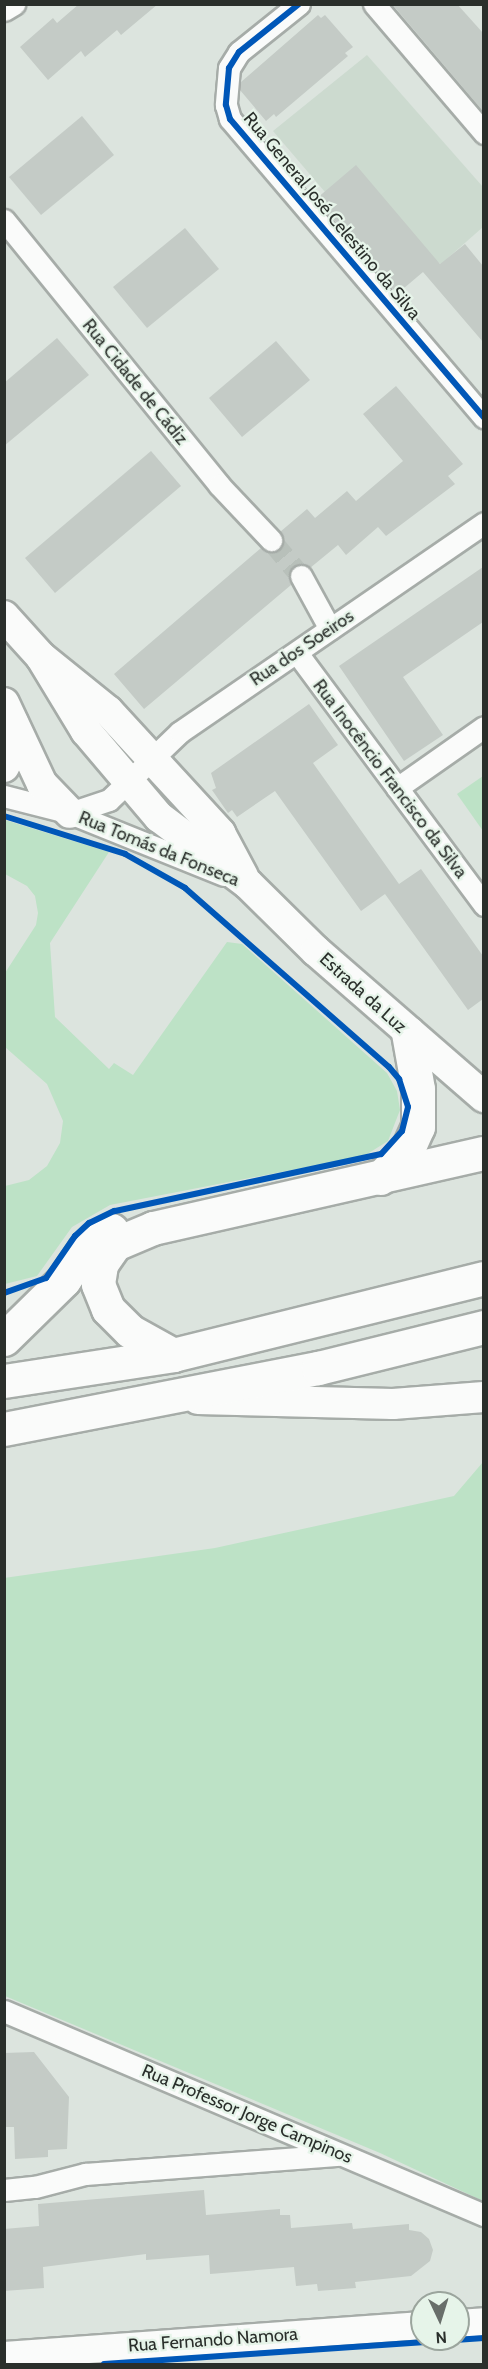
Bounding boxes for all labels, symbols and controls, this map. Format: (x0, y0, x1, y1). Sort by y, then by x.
street label: Rua General José Celestino da Silva (239, 108, 425, 324)
street label: Rua Cidade de Cádiz (78, 315, 192, 449)
street label: Rua dos Soeiros (246, 605, 358, 691)
street label: Rua Inocêncio Francisco da Silva (308, 675, 472, 883)
street label: Rua Tomás da Fonseca (75, 807, 243, 891)
street label: Estrada da Luz (315, 948, 411, 1038)
street label: Rua Professor Jorge Campinos (139, 2060, 355, 2168)
north arrow (410, 2291, 470, 2351)
street label: Rua Fernando Namora (127, 2323, 299, 2357)
text: N (435, 2328, 447, 2347)

